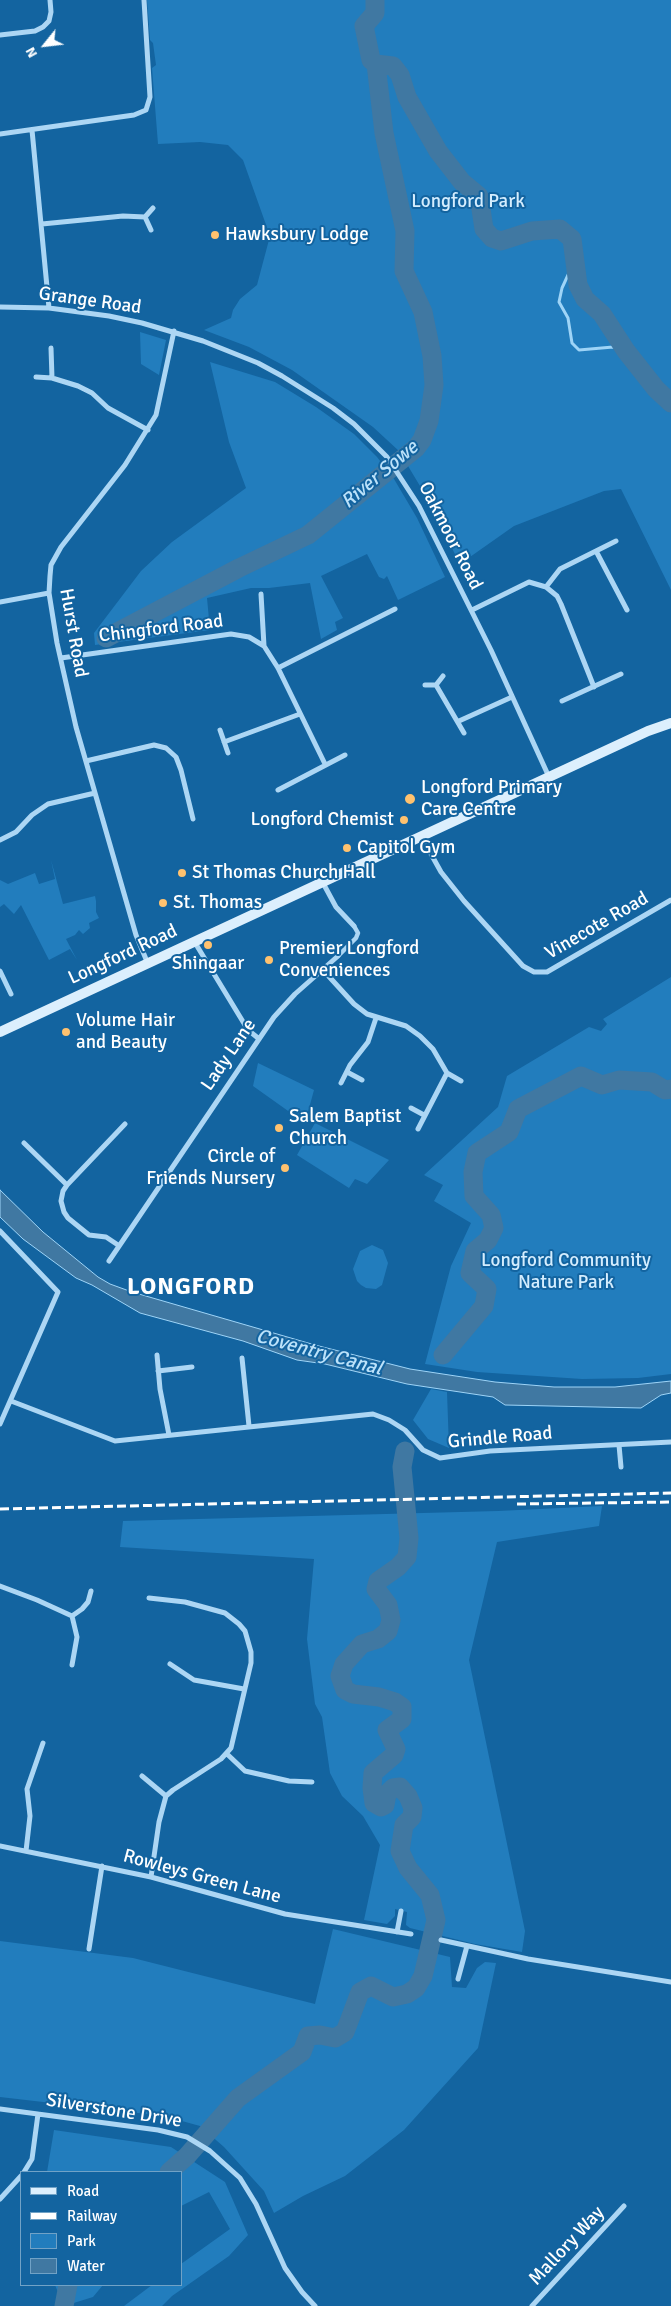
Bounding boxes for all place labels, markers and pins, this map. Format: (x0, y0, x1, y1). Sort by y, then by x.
place label: Hawksbury Lodge (225, 224, 369, 246)
marker: Hawksbury Lodge (209, 229, 221, 241)
place label: Longford Primary Care Centre (421, 777, 562, 821)
marker: Longford Primary Care Centre (403, 792, 417, 806)
place label: Longford Chemist (251, 809, 394, 831)
marker: Longford Chemist (398, 814, 410, 826)
place label: Capitol Gym (357, 837, 455, 859)
marker: Capitol Gym (341, 842, 353, 854)
place label: St Thomas Church Hall (192, 862, 376, 884)
marker: St Thomas Church Hall (176, 867, 188, 879)
place label: St. Thomas (173, 892, 262, 914)
marker: St. Thomas (157, 897, 169, 909)
place label: Premier Longford Conveniences (279, 938, 419, 982)
marker: Shingaar (202, 939, 214, 951)
place label: Shingaar (172, 953, 244, 975)
marker: Premier Longford Conveniences (263, 954, 275, 966)
place label: Volume Hair and Beauty (76, 1010, 175, 1054)
marker: Volume Hair and Beauty (60, 1026, 72, 1038)
place label: Salem Baptist Church (289, 1106, 402, 1150)
marker: Salem Baptist Church (273, 1122, 285, 1134)
place label: Circle of Friends Nursery (146, 1146, 275, 1190)
marker: Circle of Friends Nursery (279, 1162, 291, 1174)

